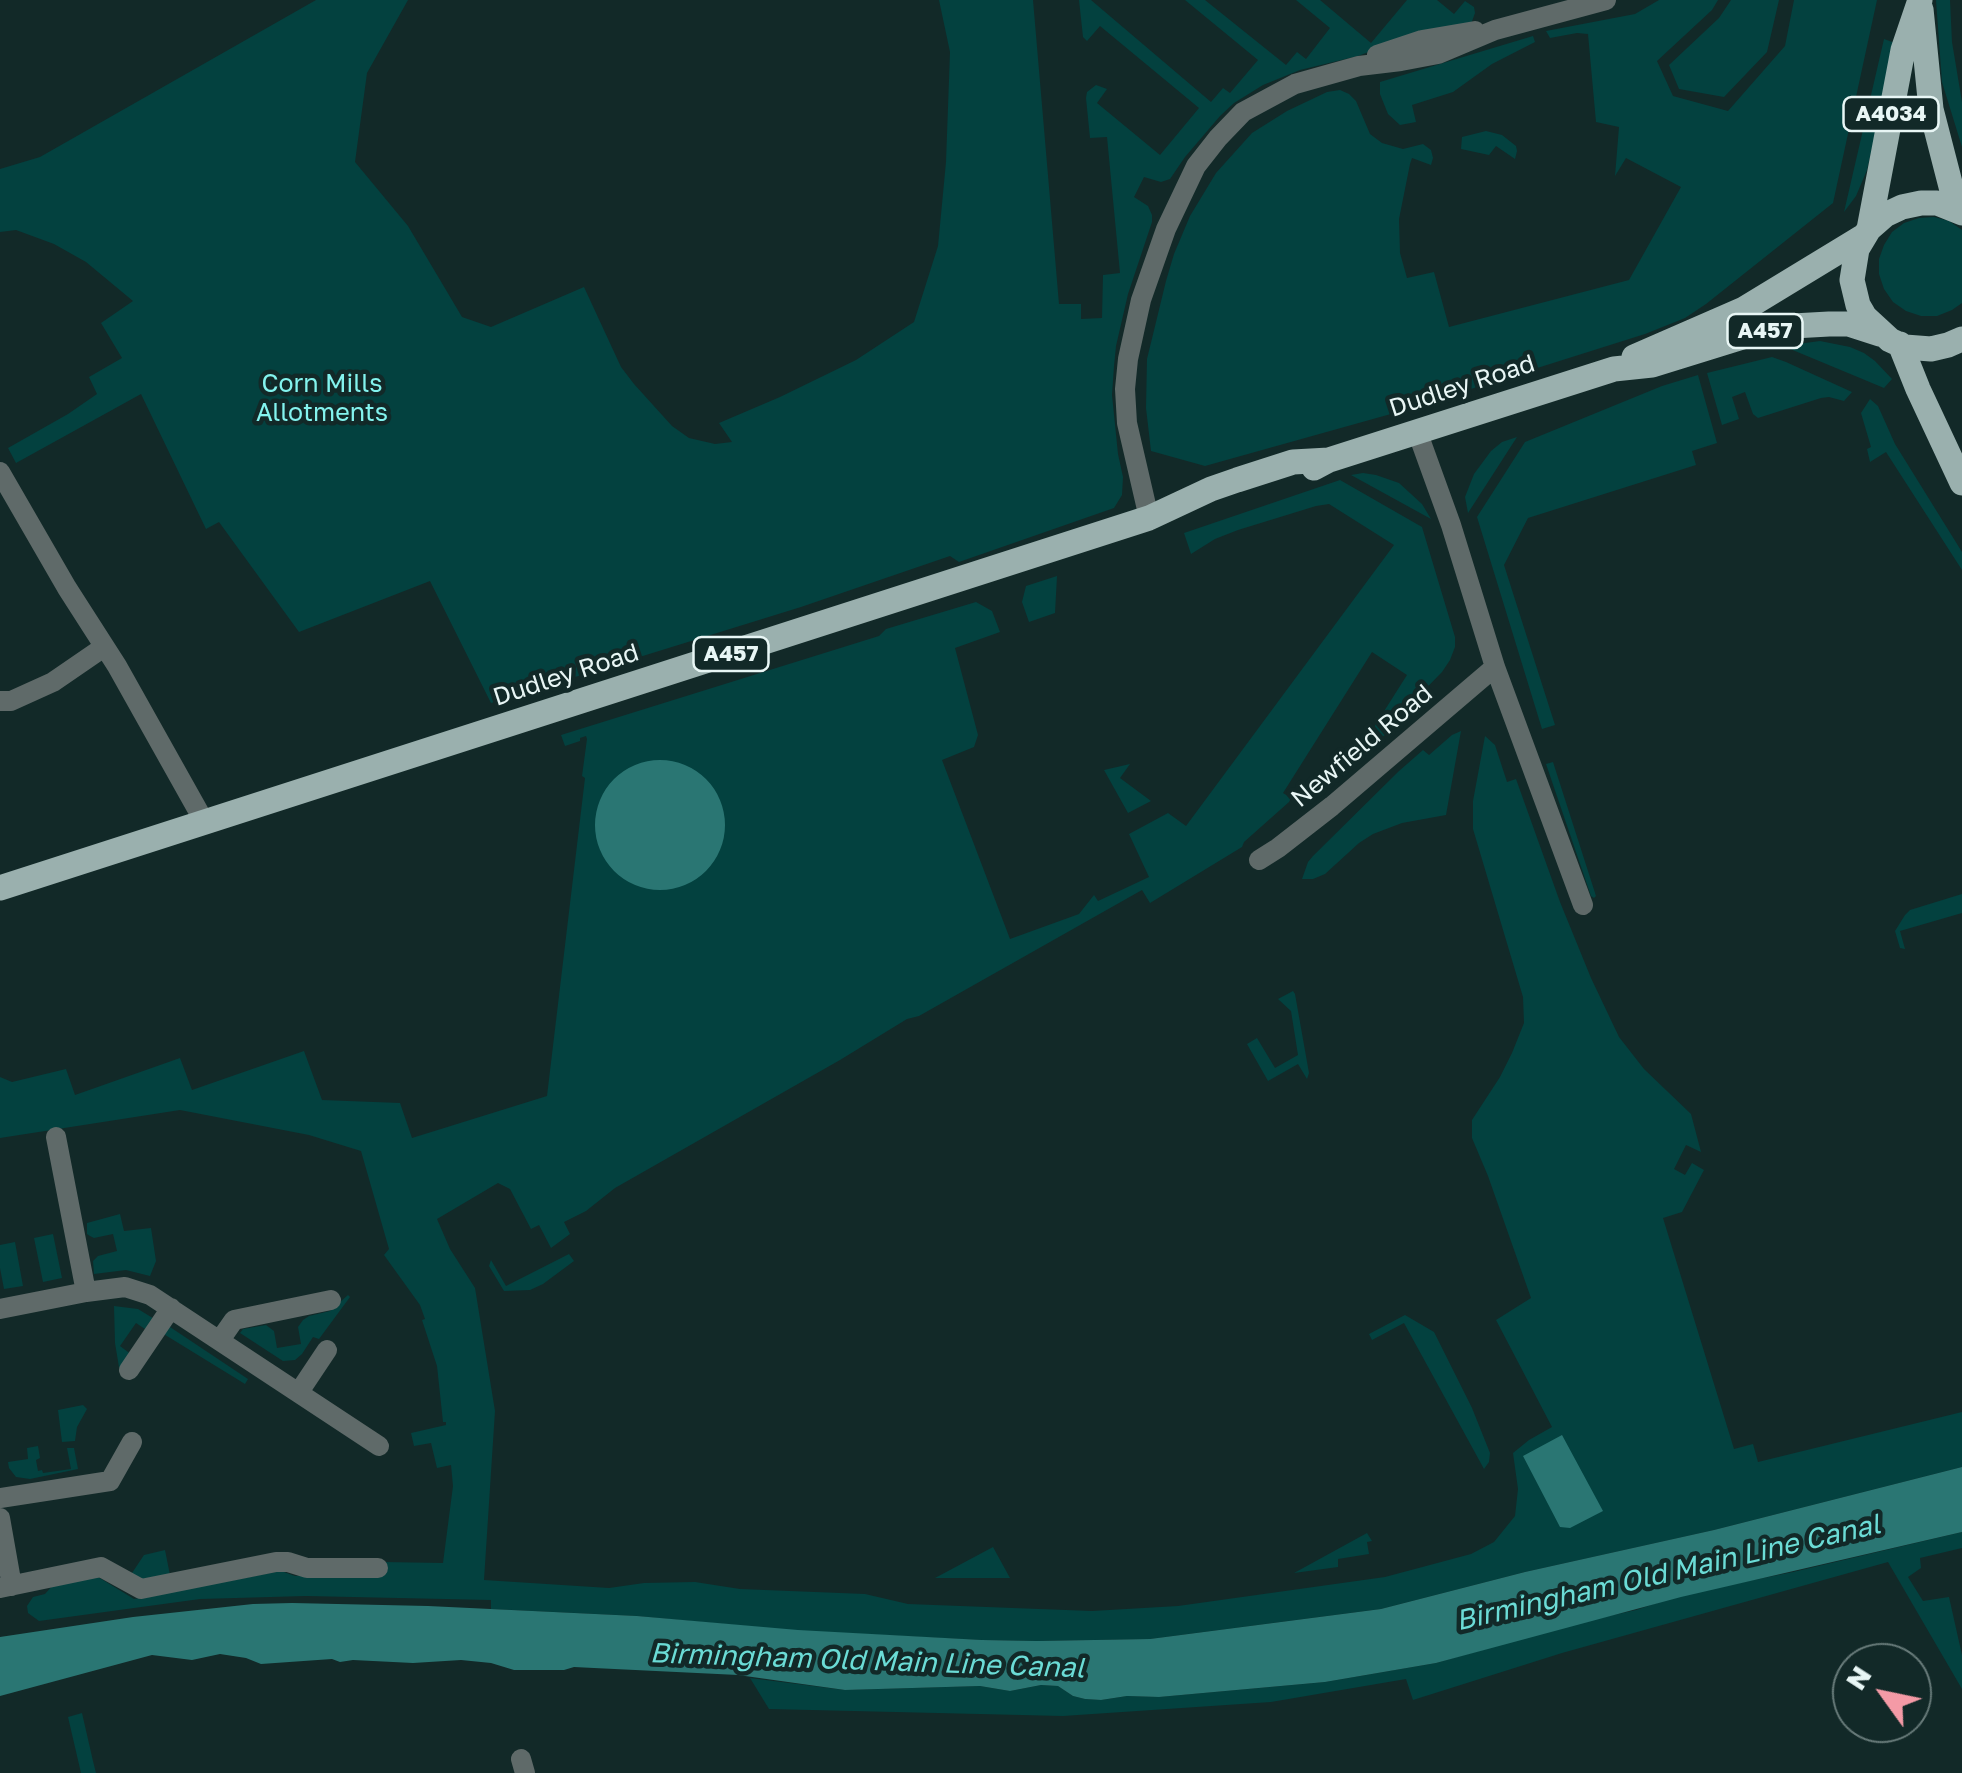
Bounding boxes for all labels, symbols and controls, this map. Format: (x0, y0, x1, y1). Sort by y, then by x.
road number: A4034 (1844, 97, 1938, 131)
road number: A457 (1728, 314, 1802, 348)
street label: Dudley Road (1385, 348, 1539, 424)
park label: Corn Mills Allotments (256, 369, 388, 428)
street label: Dudley Road (489, 637, 643, 713)
road number: A457 (694, 637, 768, 671)
street label: Newfield Road (1285, 678, 1439, 814)
water label: Birmingham Old Main Line Canal (1452, 1508, 1884, 1638)
water label: Birmingham Old Main Line Canal (649, 1637, 1085, 1685)
north arrow (1832, 1643, 1932, 1743)
text: N (1838, 1660, 1878, 1695)

